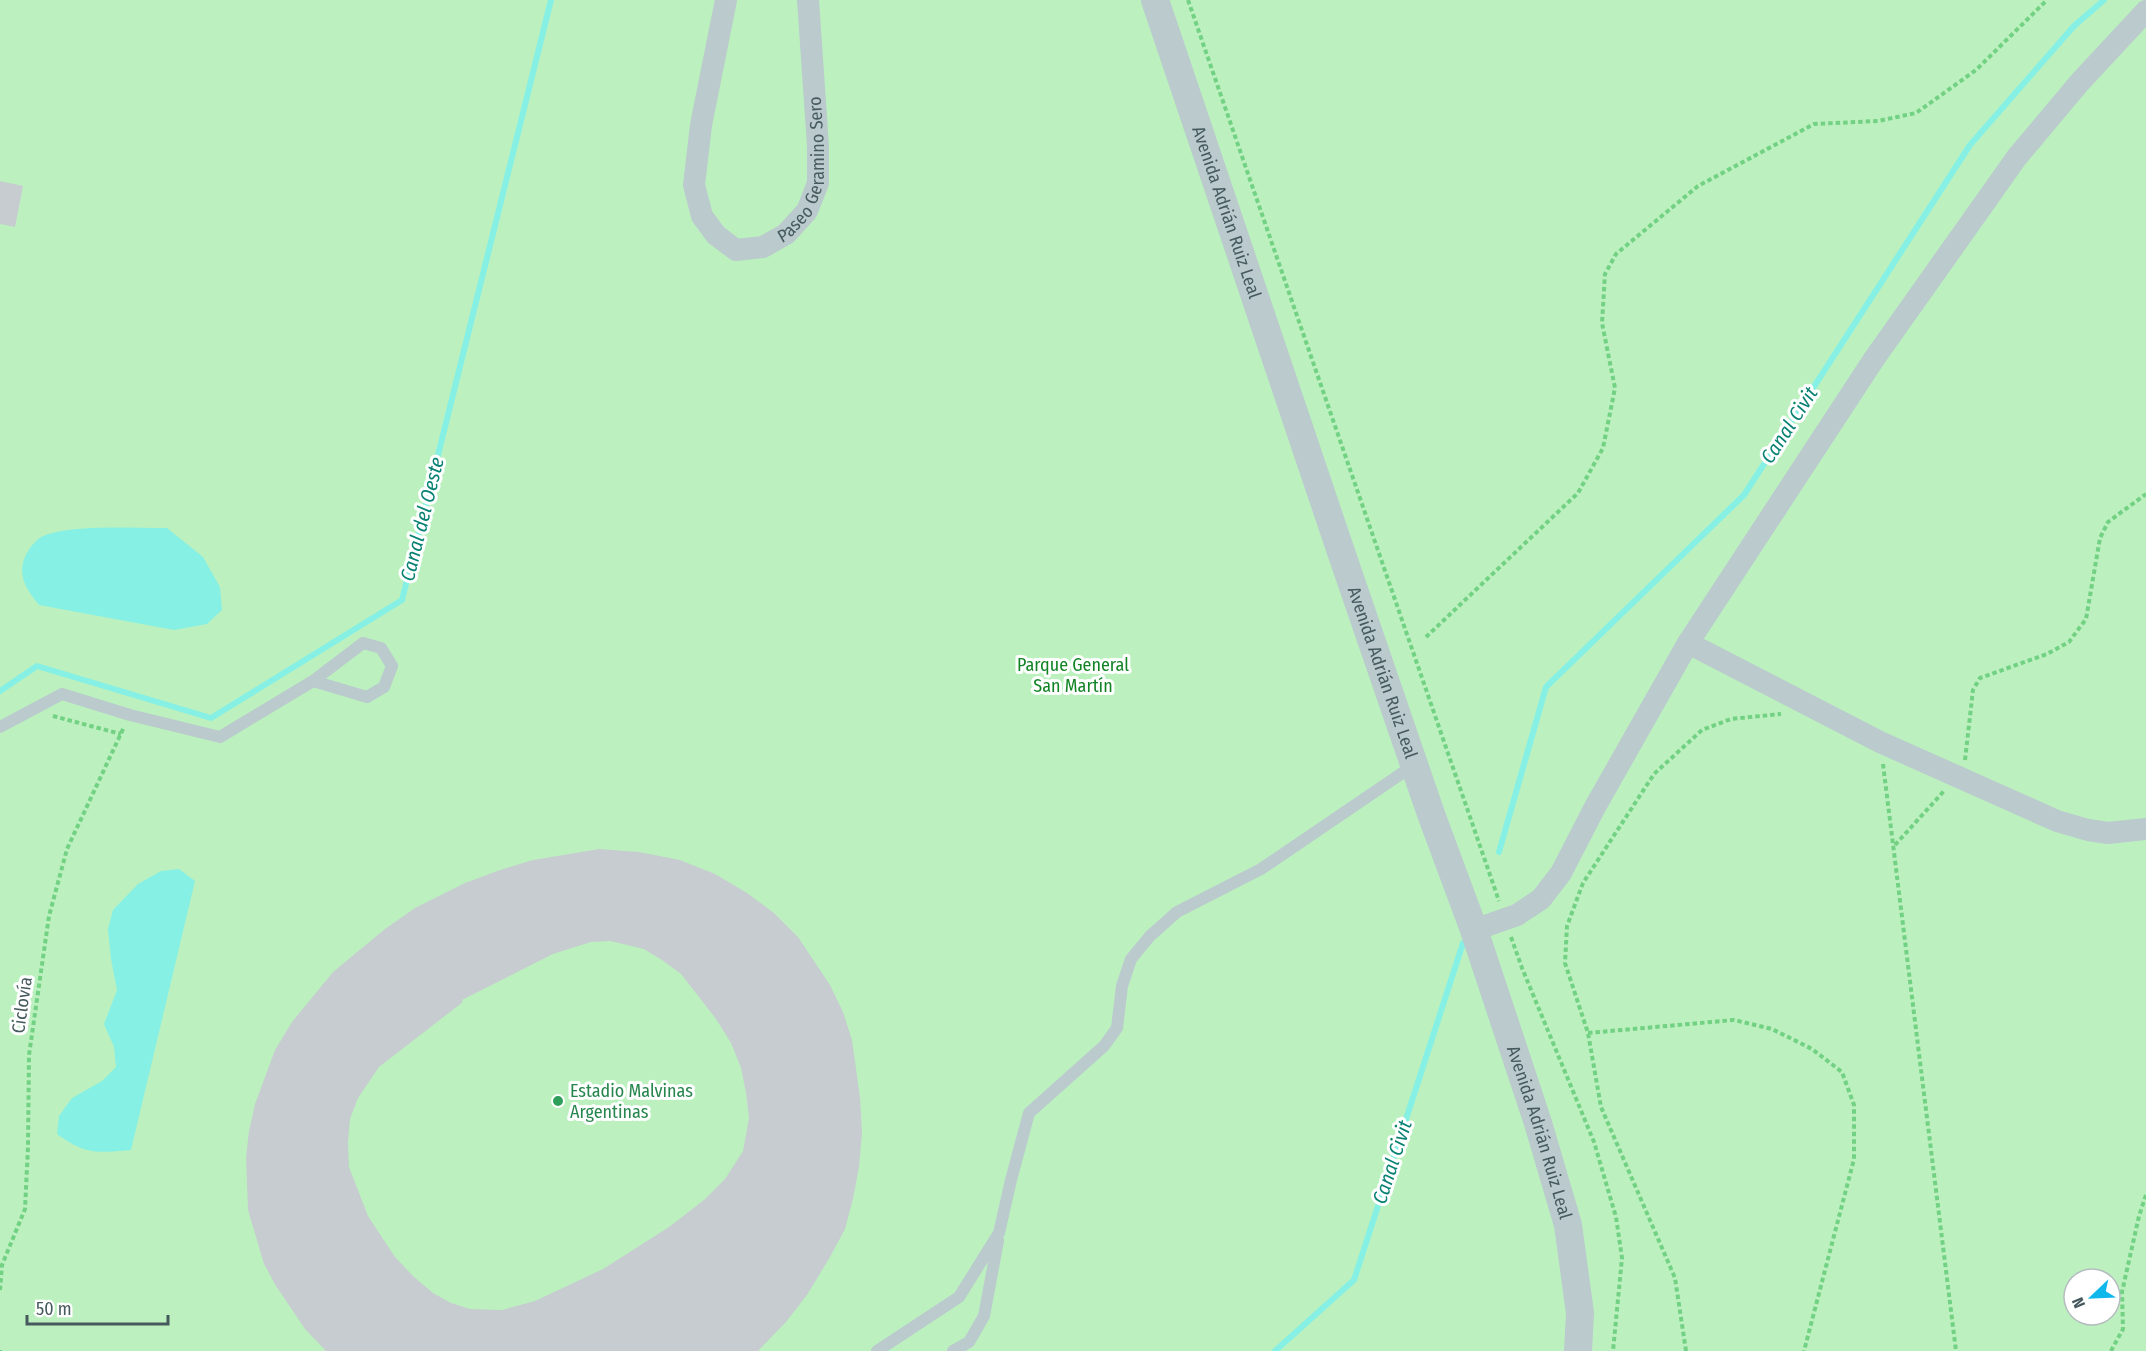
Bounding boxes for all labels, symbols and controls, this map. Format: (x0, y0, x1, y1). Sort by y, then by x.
street label: Paseo Geramino Sero (774, 96, 829, 248)
street label: Avenida Adrián Ruiz Leal (1187, 123, 1266, 302)
water label: Canal Civit (1755, 382, 1823, 468)
water label: Canal del Oeste (395, 454, 449, 583)
street label: Avenida Adrián Ruiz Leal (1343, 584, 1422, 762)
park label: Parque General San Martín (1017, 654, 1129, 697)
street label: Ciclovía (7, 975, 37, 1035)
street label: Avenida Adrián Ruiz Leal (1502, 1043, 1577, 1222)
place label: Estadio Malvinas Argentinas (570, 1080, 693, 1123)
marker: Estadio Malvinas Argentinas (551, 1094, 565, 1108)
water label: Canal Civit (1367, 1117, 1417, 1207)
north arrow (2062, 1267, 2122, 1327)
scale bar (27, 1288, 168, 1326)
text: N (2068, 1295, 2089, 1311)
text: 50 m (36, 1298, 72, 1320)

